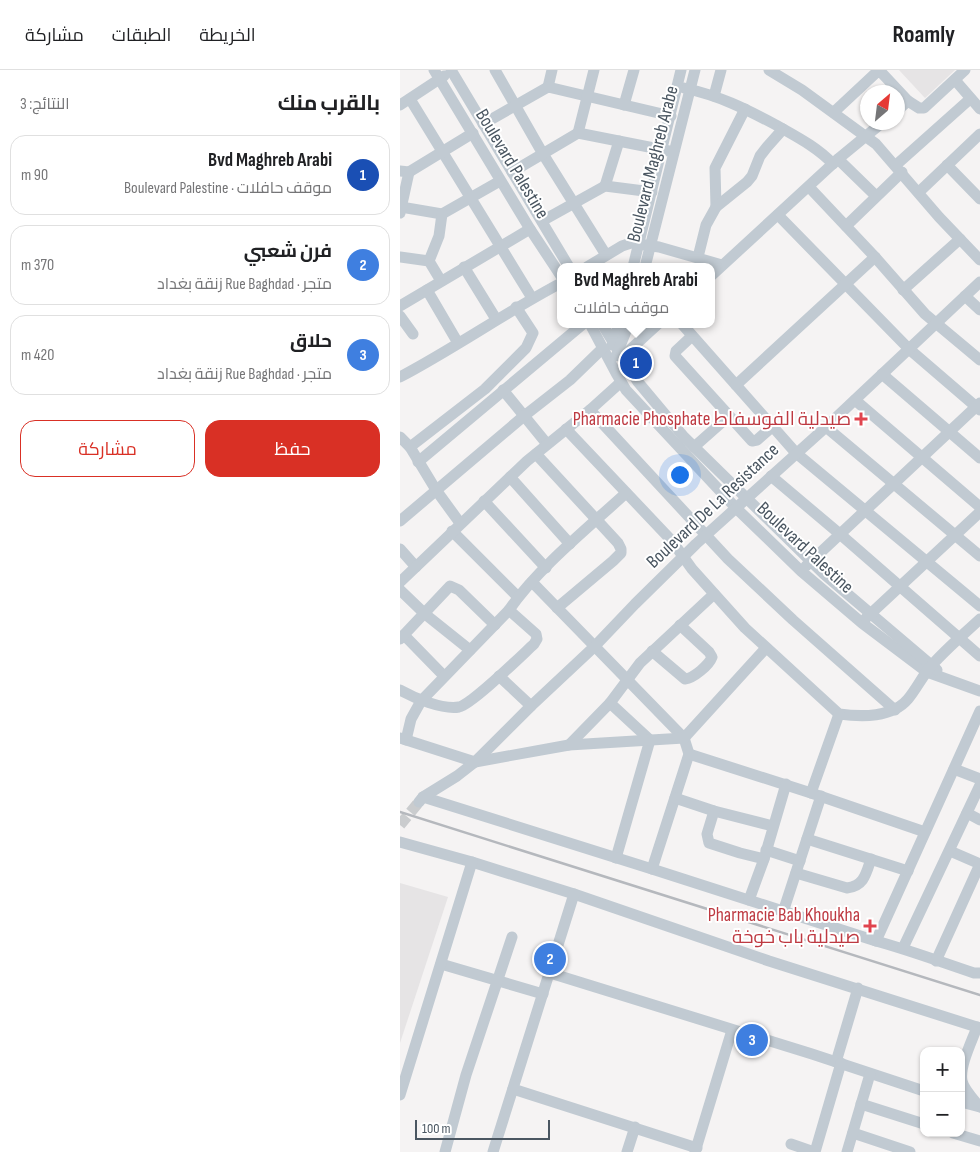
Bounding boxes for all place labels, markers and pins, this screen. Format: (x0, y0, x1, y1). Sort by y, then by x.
pin: 1 (620, 344, 652, 382)
place label: Pharmacie Phosphate صيدلية الفوسفاط (573, 408, 851, 431)
marker: Pharmacie Phosphate صيدلية الفوسفاط (855, 413, 867, 425)
place label: Pharmacie Bab Khoukha صيدلية باب خوخة (708, 904, 860, 949)
marker: Pharmacie Bab Khoukha صيدلية باب خوخة (864, 920, 876, 932)
pin: 2 (534, 940, 566, 978)
pin: 3 (736, 1021, 768, 1059)

